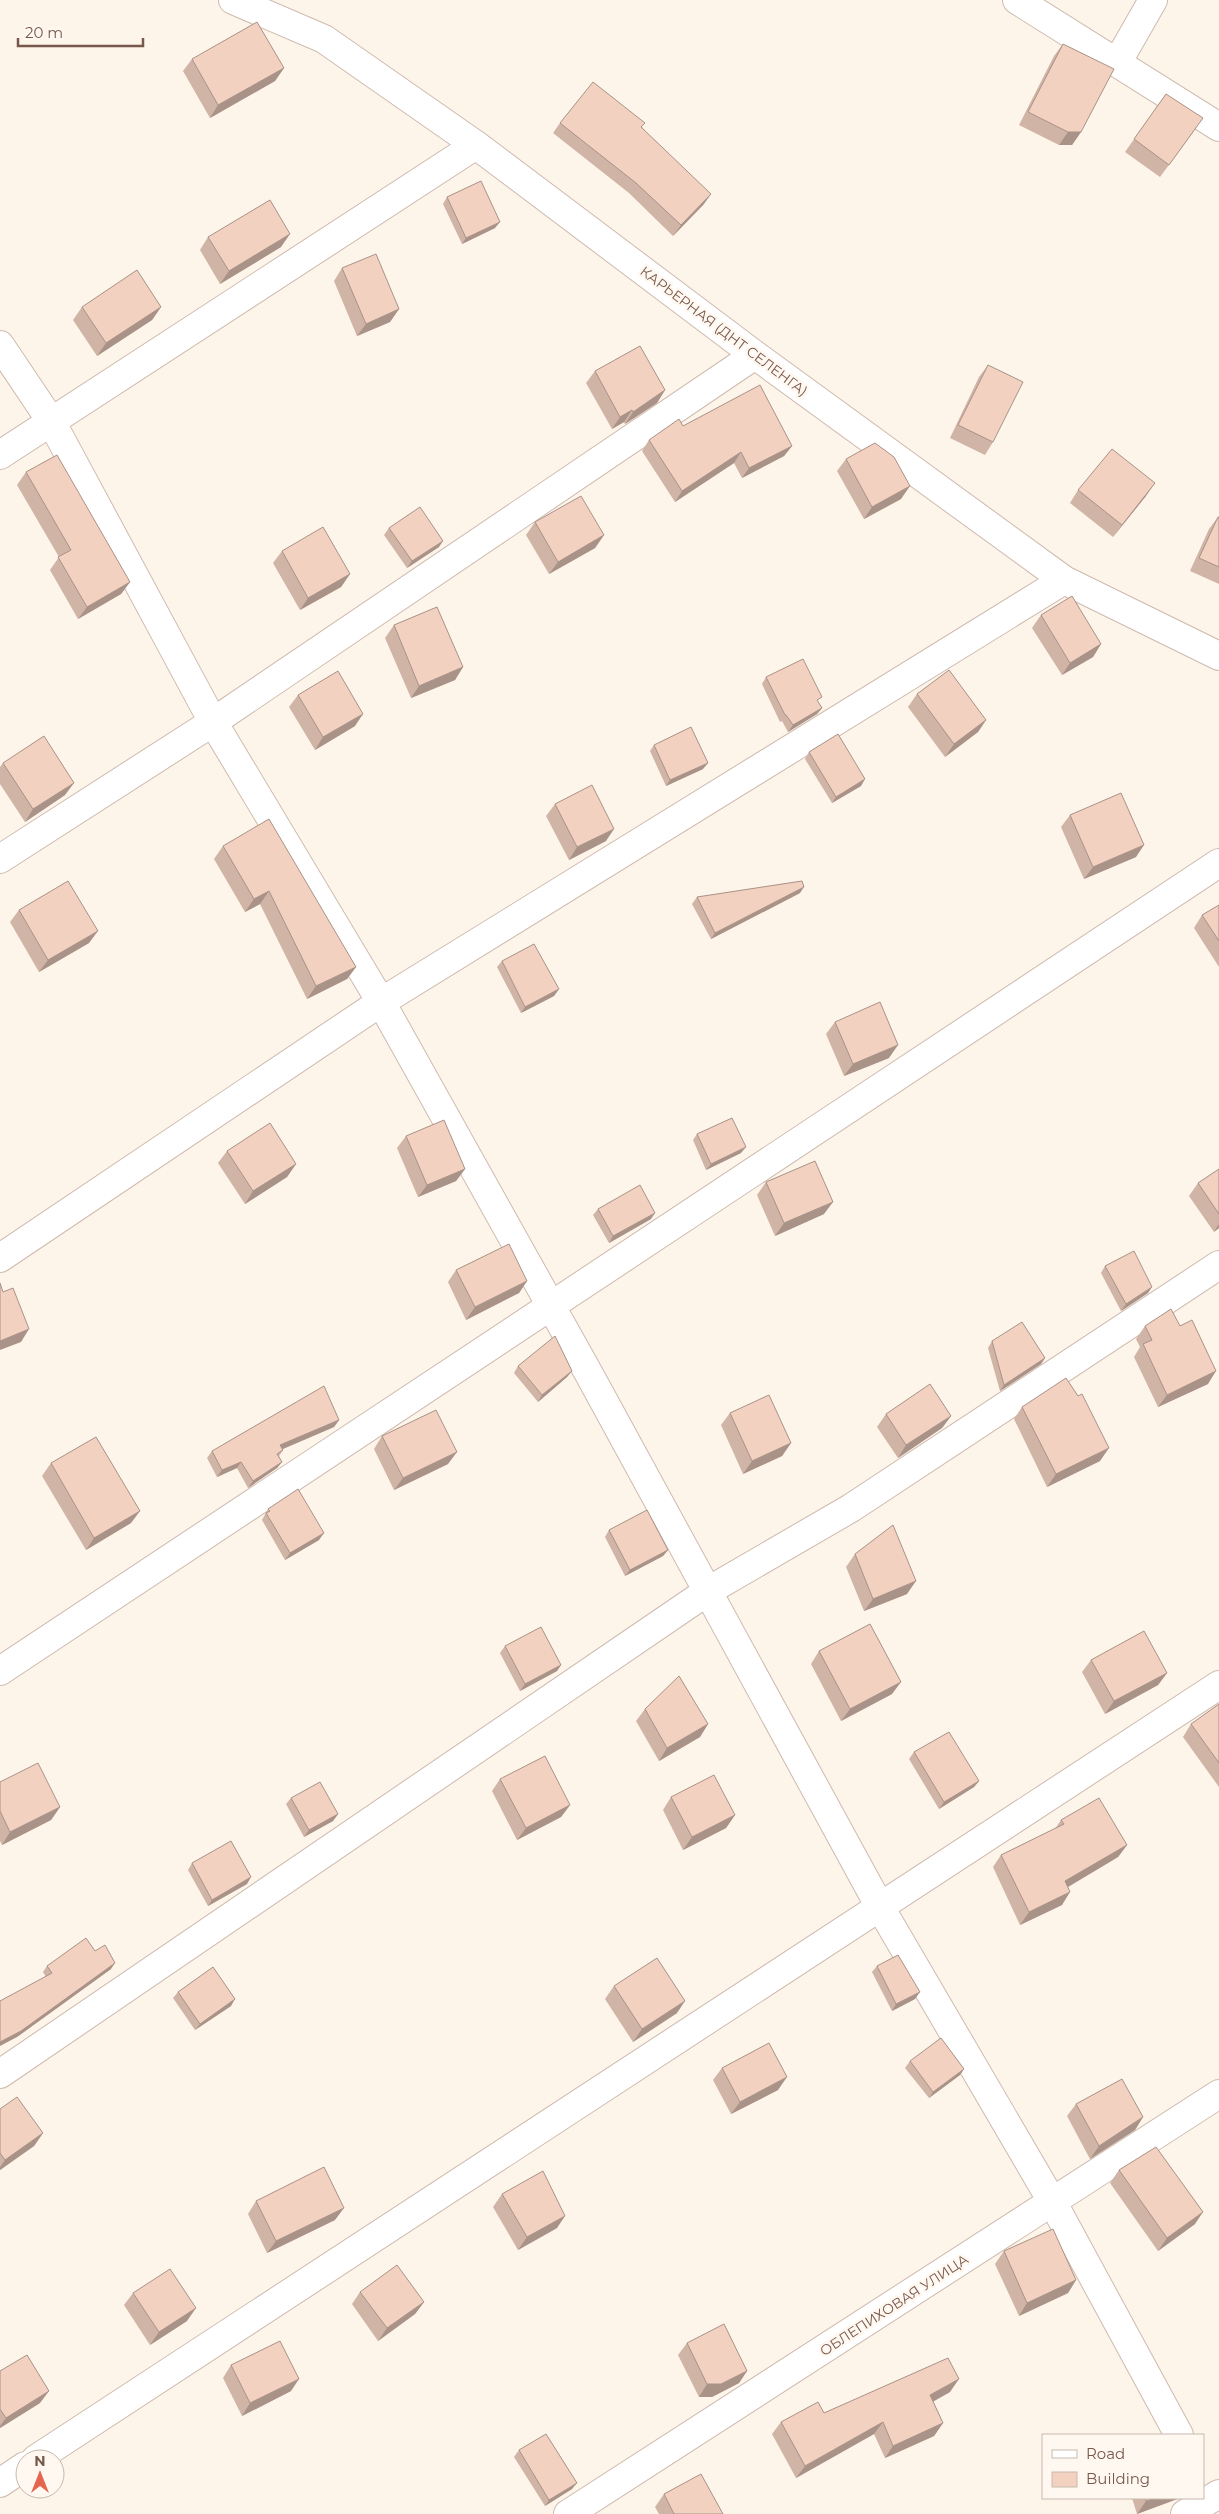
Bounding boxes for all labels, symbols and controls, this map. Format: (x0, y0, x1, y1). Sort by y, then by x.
scale bar (18, 15, 142, 47)
text: 20 m (25, 23, 63, 42)
street label: КАРЬЕРНАЯ (ДНТ СЕЛЕНГА) (637, 262, 811, 400)
street label: ОБЛЕПИХОВАЯ УЛИЦА (816, 2250, 972, 2360)
legend (1042, 2434, 1204, 2499)
text: Road (1086, 2444, 1125, 2463)
north arrow (15, 2449, 65, 2499)
text: N (34, 2452, 46, 2470)
text: Building (1086, 2469, 1150, 2488)

